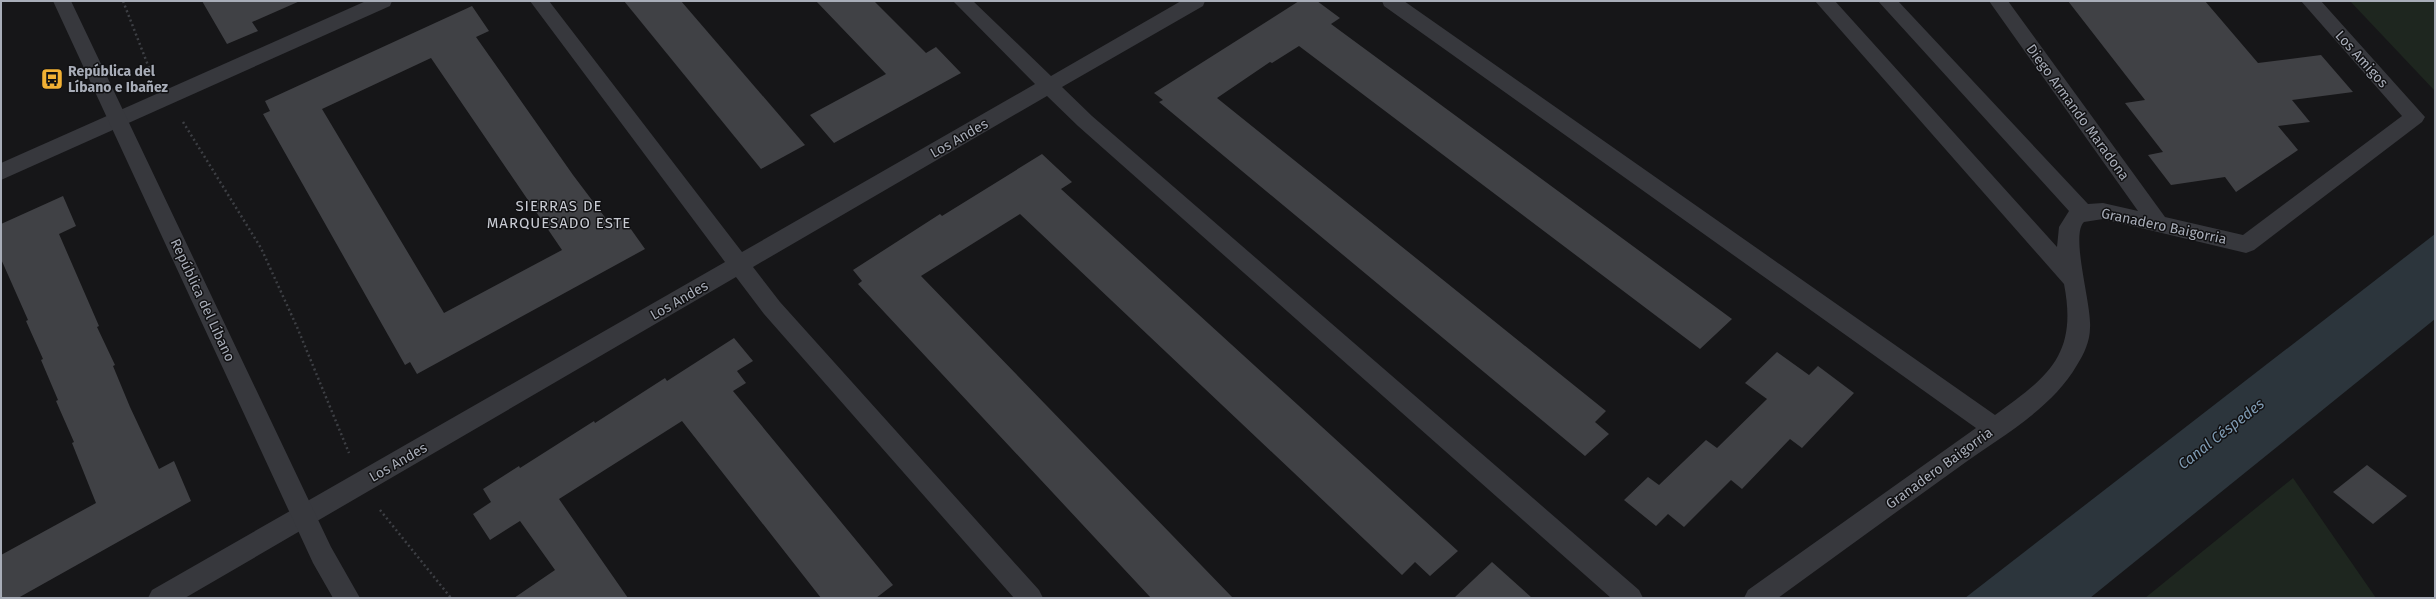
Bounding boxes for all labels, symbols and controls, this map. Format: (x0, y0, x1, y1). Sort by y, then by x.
street label: Los Amigos (2332, 27, 2392, 92)
street label: Diego Armando Maradona (2022, 41, 2133, 184)
place label: República del Líbano e Ibañez (68, 63, 169, 96)
bus stop icon: República del Líbano e Ibañez (39, 66, 65, 92)
street label: Los Andes (927, 115, 992, 162)
district label: SIERRAS DE MARQUESADO ESTE (487, 197, 631, 232)
street label: Granadero Baigorria (2100, 205, 2228, 248)
street label: República del Líbano (167, 236, 238, 364)
street label: Los Andes (647, 277, 712, 324)
water label: Canal Céspedes (2174, 395, 2268, 473)
street label: Granadero Baigorria (1883, 424, 1996, 513)
street label: Los Andes (366, 439, 431, 486)

